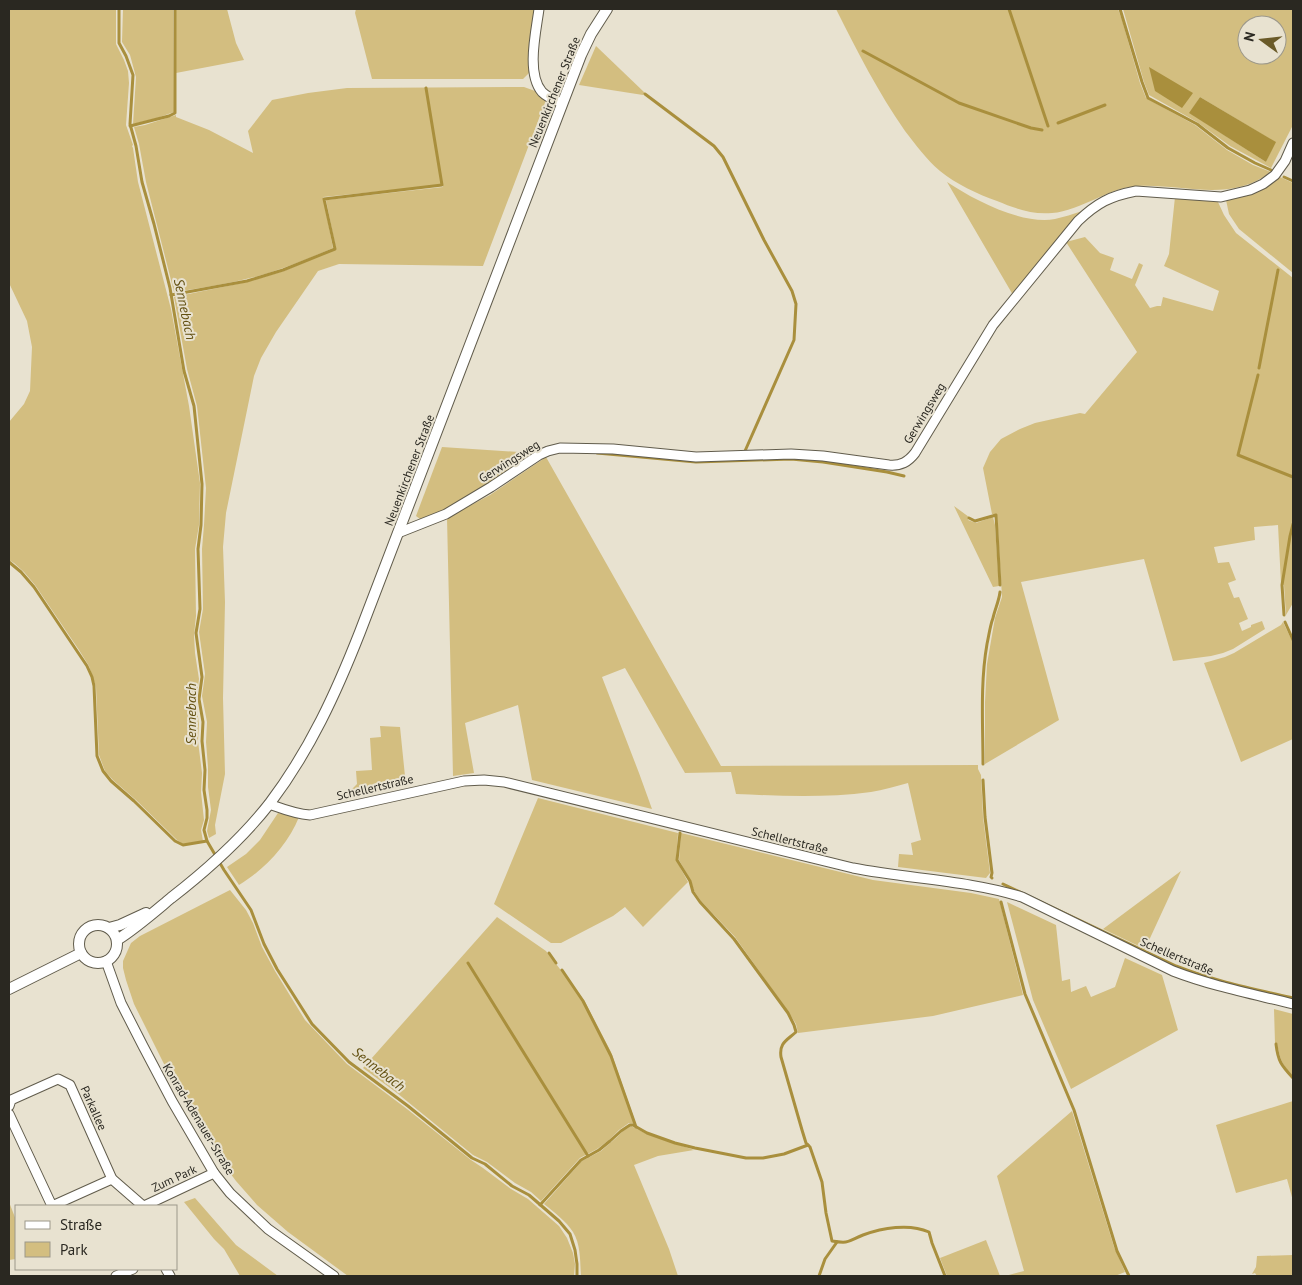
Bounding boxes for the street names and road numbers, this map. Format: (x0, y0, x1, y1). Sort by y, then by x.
street label: Neuenkirchener Straße (525, 34, 583, 150)
street label: Gerwingsweg (900, 380, 948, 446)
street label: Neuenkirchener Straße (381, 412, 437, 528)
street label: Gerwingsweg (476, 436, 542, 486)
street label: Schellertstraße (335, 771, 415, 803)
street label: Schellertstraße (750, 823, 830, 857)
street label: Schellertstraße (1138, 934, 1216, 978)
street label: Konrad-Adenauer-Straße (160, 1061, 238, 1177)
street label: Parkallee (78, 1083, 110, 1133)
street label: Zum Park (149, 1161, 199, 1195)

